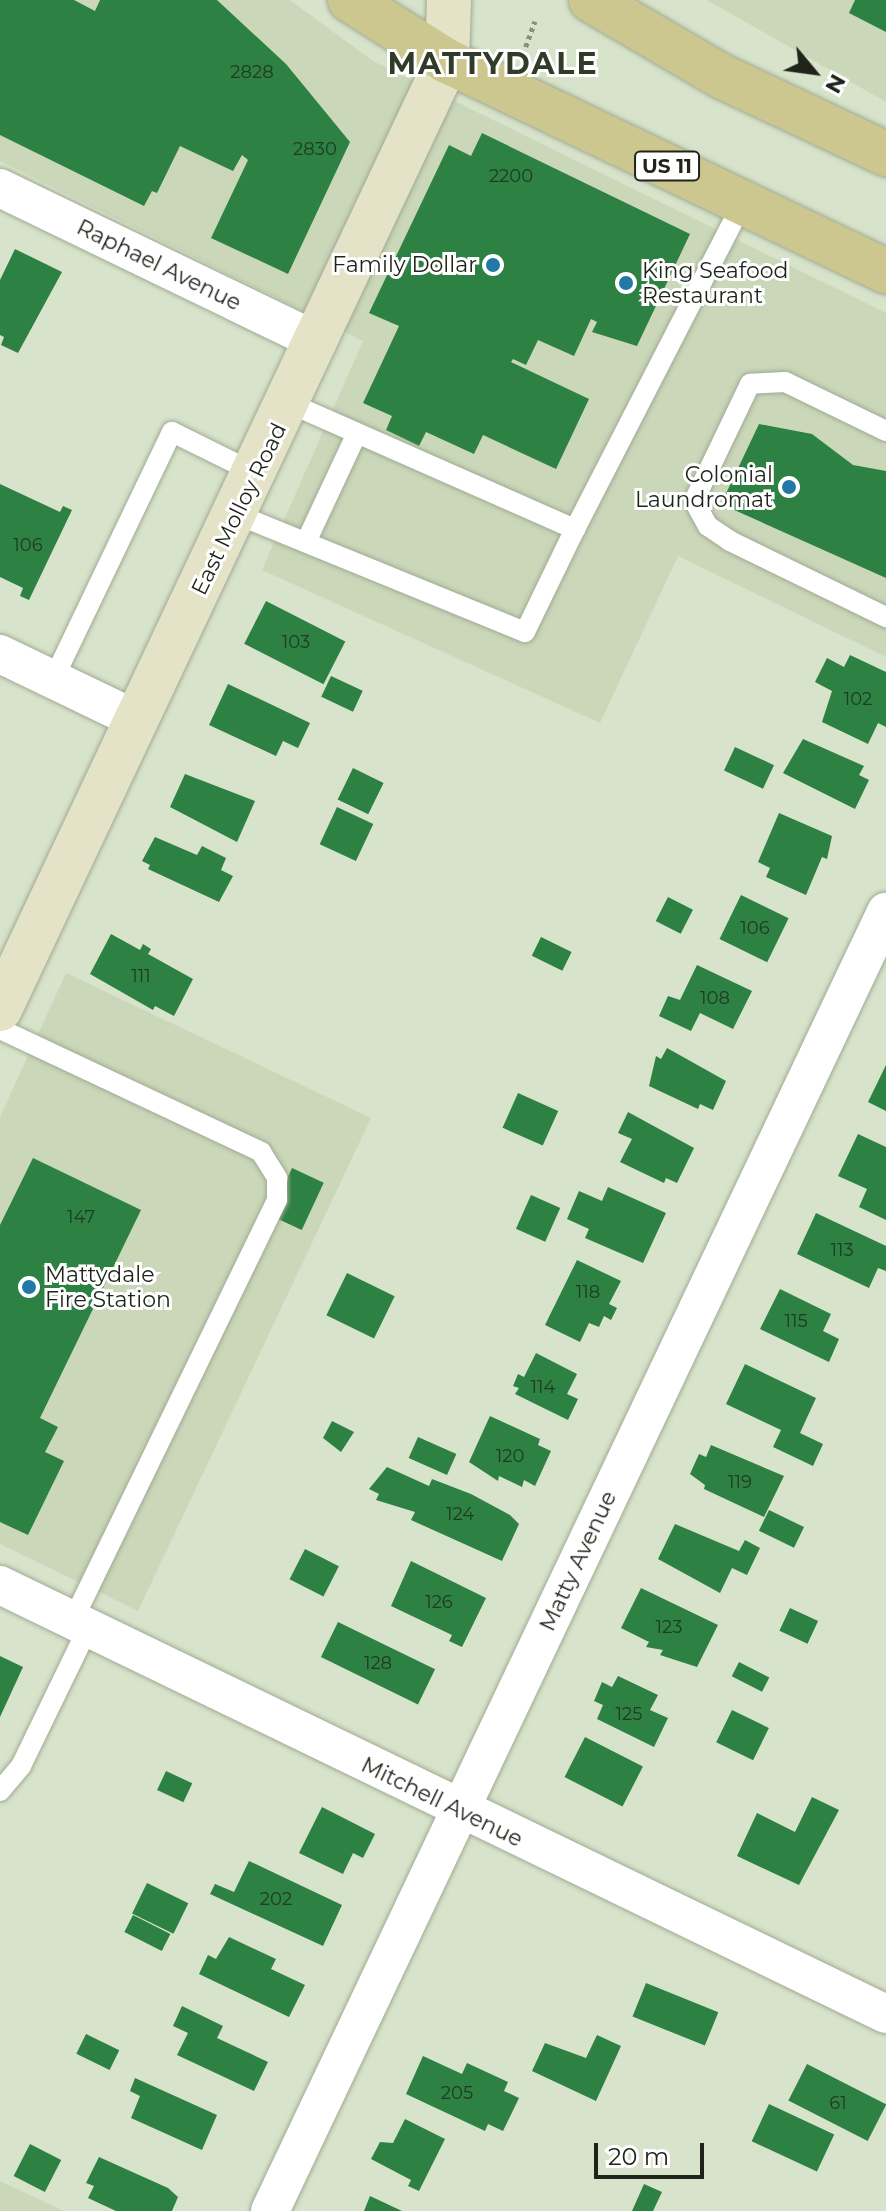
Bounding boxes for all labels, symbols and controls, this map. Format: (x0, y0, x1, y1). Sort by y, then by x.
north arrow (774, 32, 854, 112)
district label: MATTYDALE (387, 46, 599, 82)
house number: 2828 (230, 61, 274, 83)
text: N (819, 70, 852, 98)
house number: 2830 (293, 138, 337, 160)
road number: US 11 (633, 150, 701, 182)
house number: 2200 (489, 165, 533, 187)
street label: Raphael Avenue (73, 214, 245, 316)
place label: Family Dollar (332, 252, 477, 278)
marker: Family Dollar (484, 256, 502, 274)
place label: King Seafood Restaurant (642, 257, 789, 308)
marker: King Seafood Restaurant (617, 274, 635, 292)
street label: East Molloy Road (186, 419, 292, 599)
place label: Colonial Laundromat (635, 461, 773, 512)
marker: Colonial Laundromat (780, 478, 798, 496)
house number: 106 (13, 534, 43, 556)
house number: 103 (282, 631, 310, 653)
house number: 102 (844, 688, 872, 710)
house number: 106 (740, 917, 770, 939)
house number: 111 (131, 965, 151, 987)
house number: 108 (700, 987, 730, 1009)
house number: 147 (67, 1206, 95, 1228)
house number: 113 (830, 1239, 854, 1261)
place label: Mattydale Fire Station (45, 1261, 171, 1312)
marker: Mattydale Fire Station (20, 1278, 38, 1296)
house number: 118 (576, 1281, 600, 1303)
house number: 115 (784, 1310, 808, 1332)
house number: 114 (531, 1376, 555, 1398)
house number: 120 (496, 1445, 524, 1467)
house number: 119 (728, 1471, 752, 1493)
street label: Matty Avenue (534, 1487, 622, 1635)
house number: 124 (446, 1503, 474, 1525)
house number: 126 (425, 1591, 453, 1613)
house number: 123 (656, 1616, 682, 1638)
house number: 128 (364, 1652, 392, 1674)
house number: 125 (616, 1703, 642, 1725)
street label: Mitchell Avenue (357, 1752, 527, 1852)
house number: 202 (260, 1888, 292, 1910)
house number: 205 (441, 2082, 473, 2104)
house number: 61 (829, 2092, 847, 2114)
scale bar (598, 2127, 708, 2177)
text: 20 m (608, 2142, 669, 2171)

